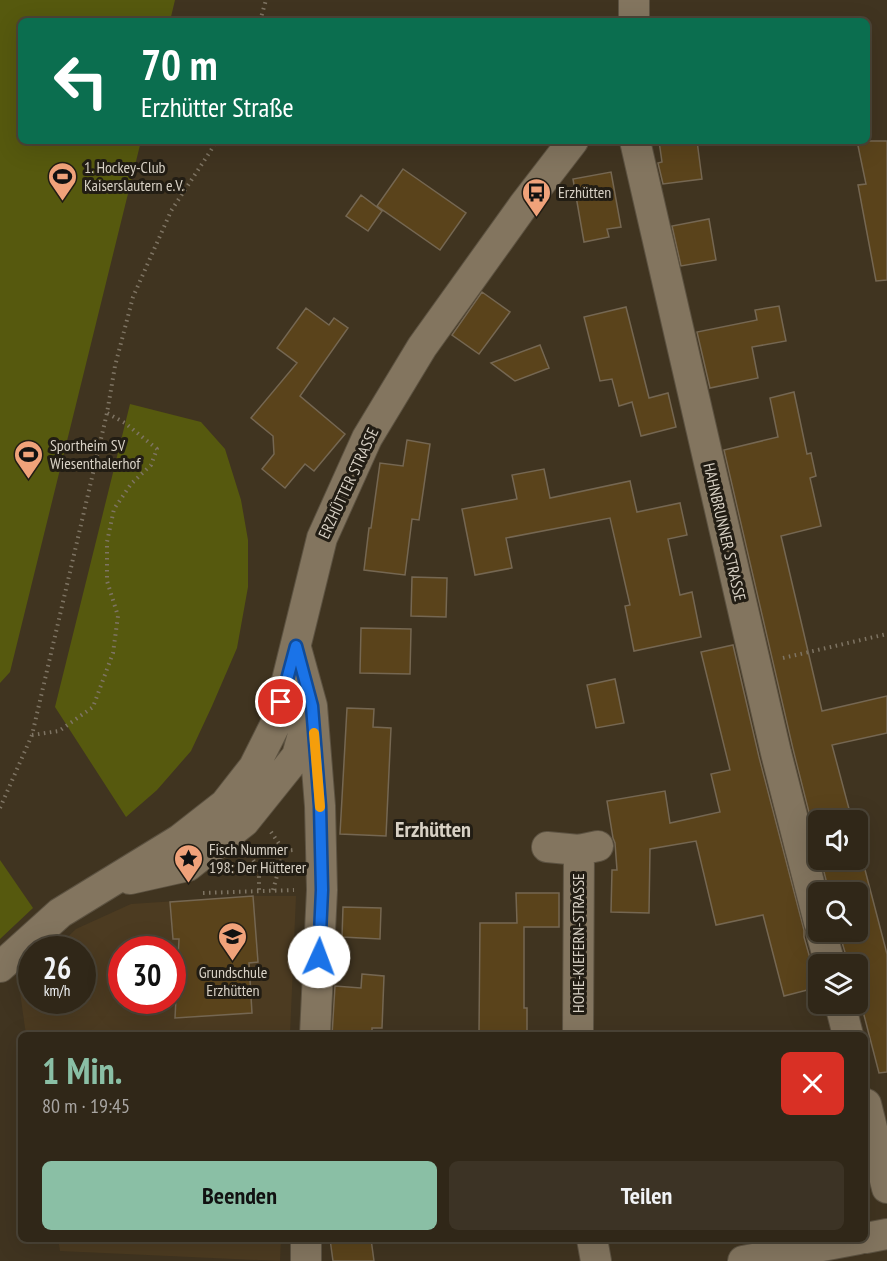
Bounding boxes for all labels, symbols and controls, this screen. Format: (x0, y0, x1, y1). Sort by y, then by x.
text: 70 m (141, 37, 218, 92)
icon: left (42, 42, 120, 120)
text: Erzhütter Straße (141, 90, 294, 124)
place label: 1. Hockey-Club Kaiserslautern e.V. (84, 157, 184, 195)
sports icon: 1. Hockey-Club Kaiserslautern e.V. (47, 160, 79, 202)
bus stop icon: Erzhütten (521, 176, 553, 218)
place label: Erzhütten (558, 182, 611, 202)
street label: ERZHÜTTER STRASSE (314, 424, 383, 542)
place label: Sportheim SV Wiesenthalerhof (50, 435, 141, 473)
sports icon: Sportheim SV Wiesenthalerhof (13, 438, 45, 480)
street label: HAHNBRUNNER STRASSE (699, 461, 751, 603)
pin (255, 676, 306, 727)
icon: arrive (264, 685, 297, 718)
map controls (808, 810, 868, 1014)
button: sound (808, 810, 868, 870)
district label: Erzhütten (395, 815, 471, 843)
place label: Fisch Nummer 198: Der Hütterer (209, 839, 307, 877)
place icon: Fisch Nummer 198: Der Hütterer (172, 842, 204, 884)
street label: HOHE-KIEFERN-STRASSE (568, 873, 588, 1013)
button: search (808, 882, 868, 942)
school or university icon: Grundschule Erzhütten (217, 920, 249, 962)
position arrow (287, 925, 351, 989)
speed limit sign: 30 (108, 936, 186, 1014)
text: 26 (43, 948, 71, 987)
button: layers (808, 954, 868, 1014)
place label: Grundschule Erzhütten (199, 962, 267, 1000)
text: km/h (44, 981, 70, 1000)
text: 1 Min. (42, 1047, 122, 1094)
button: close (781, 1052, 844, 1115)
text: 80 m · 19:45 (42, 1093, 130, 1119)
button: Beenden (42, 1161, 437, 1230)
button: Teilen (449, 1161, 844, 1230)

